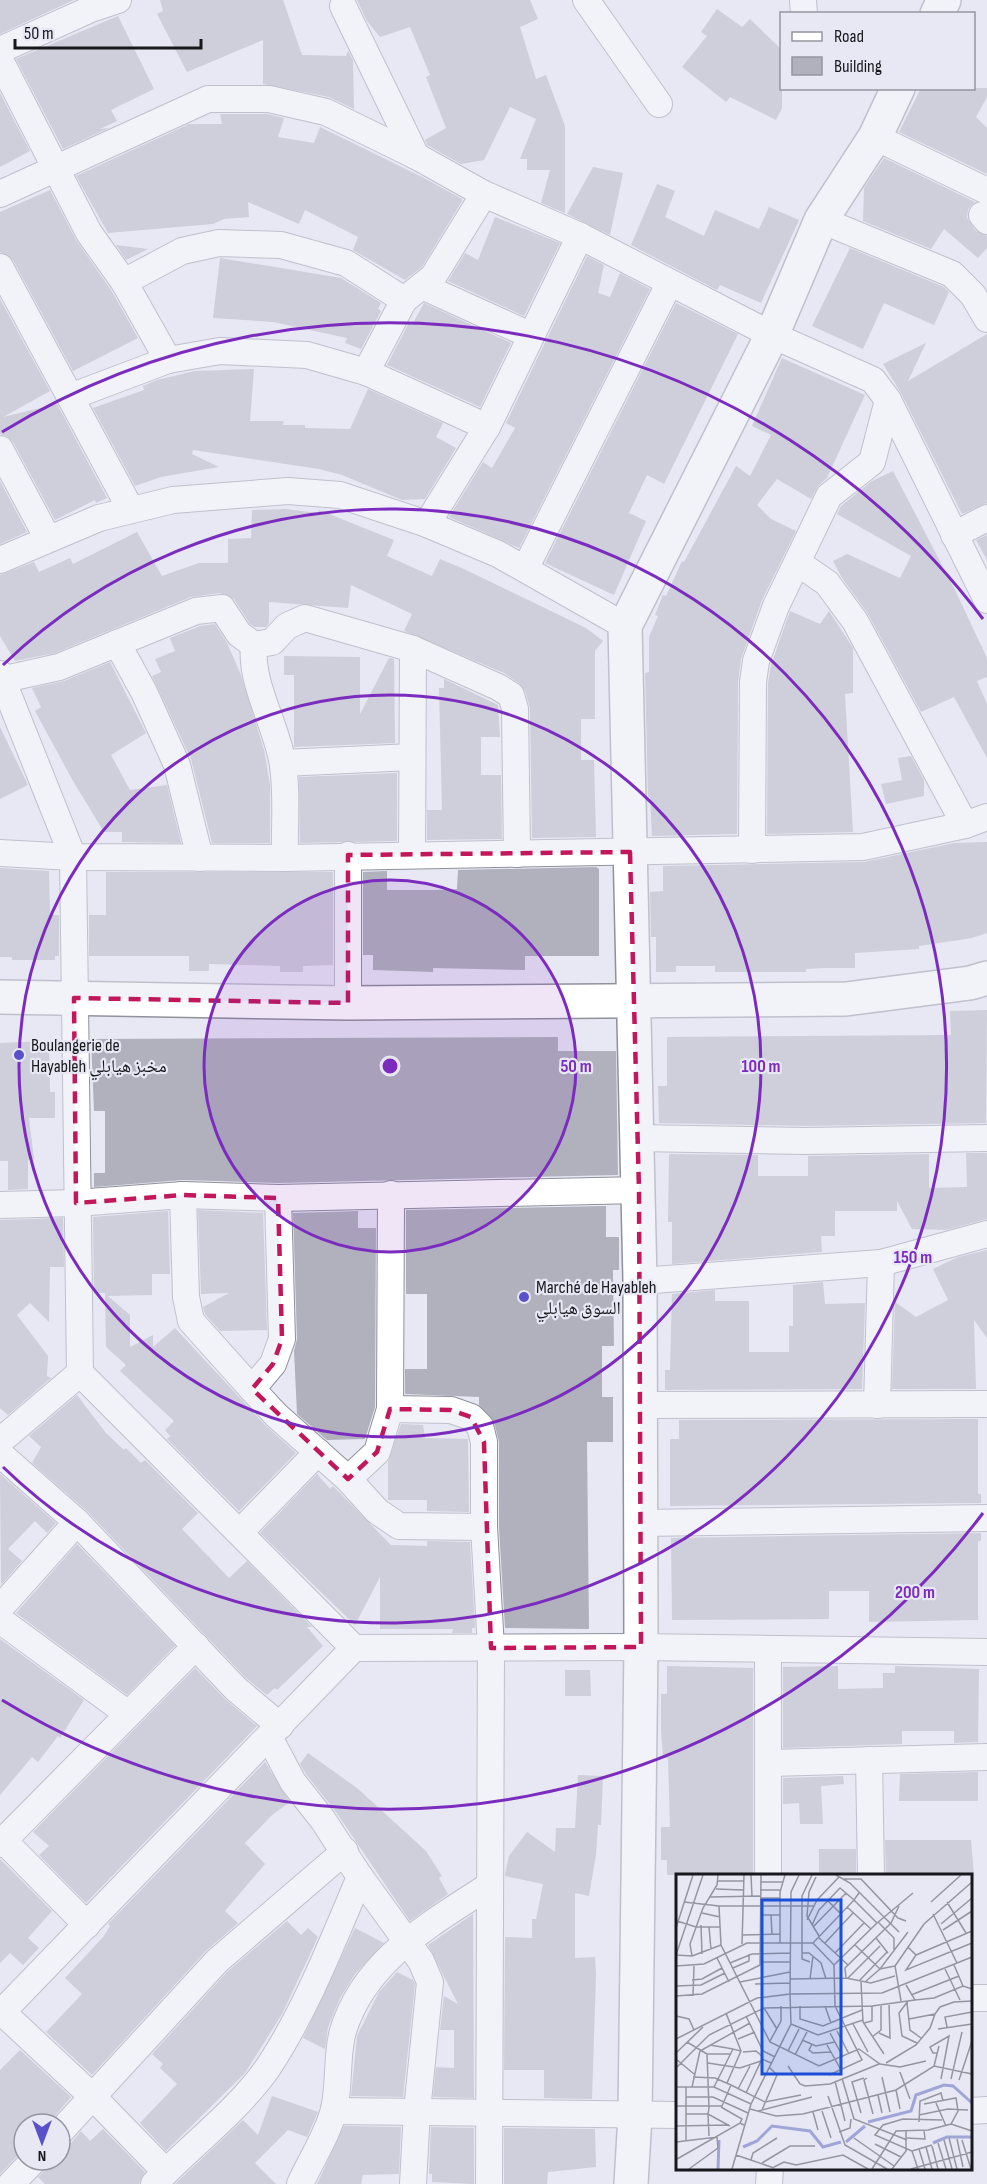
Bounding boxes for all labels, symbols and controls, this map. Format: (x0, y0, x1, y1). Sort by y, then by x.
scale bar (15, 12, 201, 50)
legend (780, 12, 975, 90)
text: 50 m (24, 23, 54, 44)
text: Road (834, 26, 864, 47)
text: Building (834, 56, 882, 77)
place label: Boulangerie de Hayableh مخبز هيابلي (31, 1035, 167, 1080)
marker: Boulangerie de Hayableh مخبز هيابلي (12, 1048, 26, 1062)
centre of rings (380, 1056, 400, 1076)
text: 50 m (560, 1056, 592, 1077)
text: 100 m (742, 1056, 781, 1077)
text: 150 m (894, 1247, 932, 1268)
place label: Marché de Hayableh السوق هيابلي (536, 1277, 656, 1322)
marker: Marché de Hayableh السوق هيابلي (517, 1290, 531, 1304)
text: 200 m (895, 1582, 935, 1603)
inset map (676, 1874, 972, 2169)
north arrow (12, 2112, 72, 2172)
text: N (38, 2146, 46, 2165)

